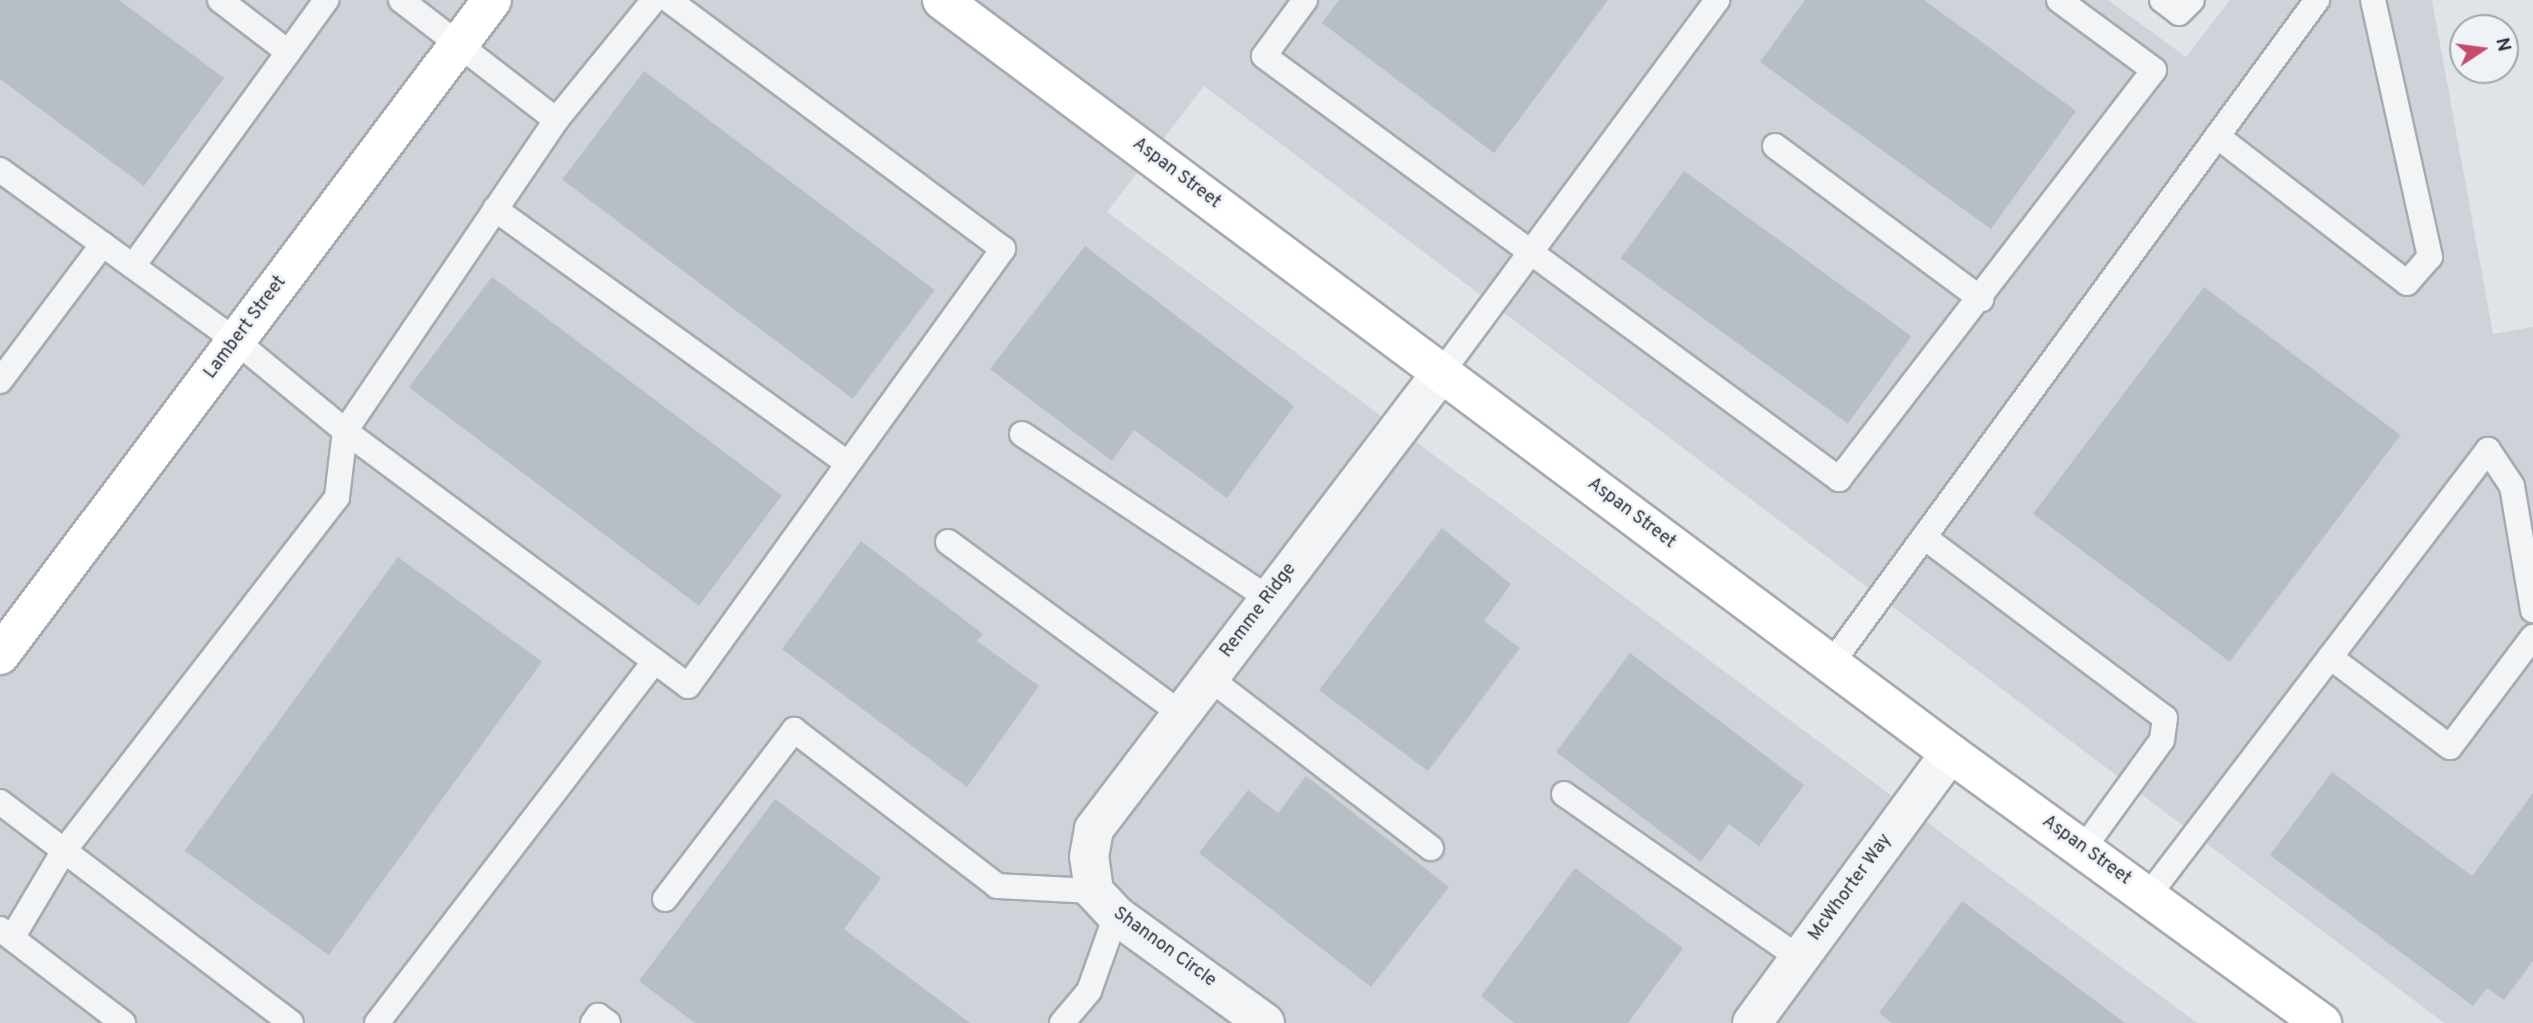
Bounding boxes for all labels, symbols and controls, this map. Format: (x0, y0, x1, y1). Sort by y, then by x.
north arrow (2449, 14, 2519, 84)
text: N (2489, 35, 2516, 54)
street label: Aspan Street (1128, 134, 1224, 214)
street label: Lambert Street (200, 272, 292, 384)
street label: Aspan Street (1583, 474, 1679, 554)
street label: Remme Ridge (1216, 560, 1302, 662)
street label: Aspan Street (2037, 812, 2135, 890)
street label: McWhorter Way (1805, 830, 1897, 946)
street label: Shannon Circle (1108, 903, 1220, 993)

